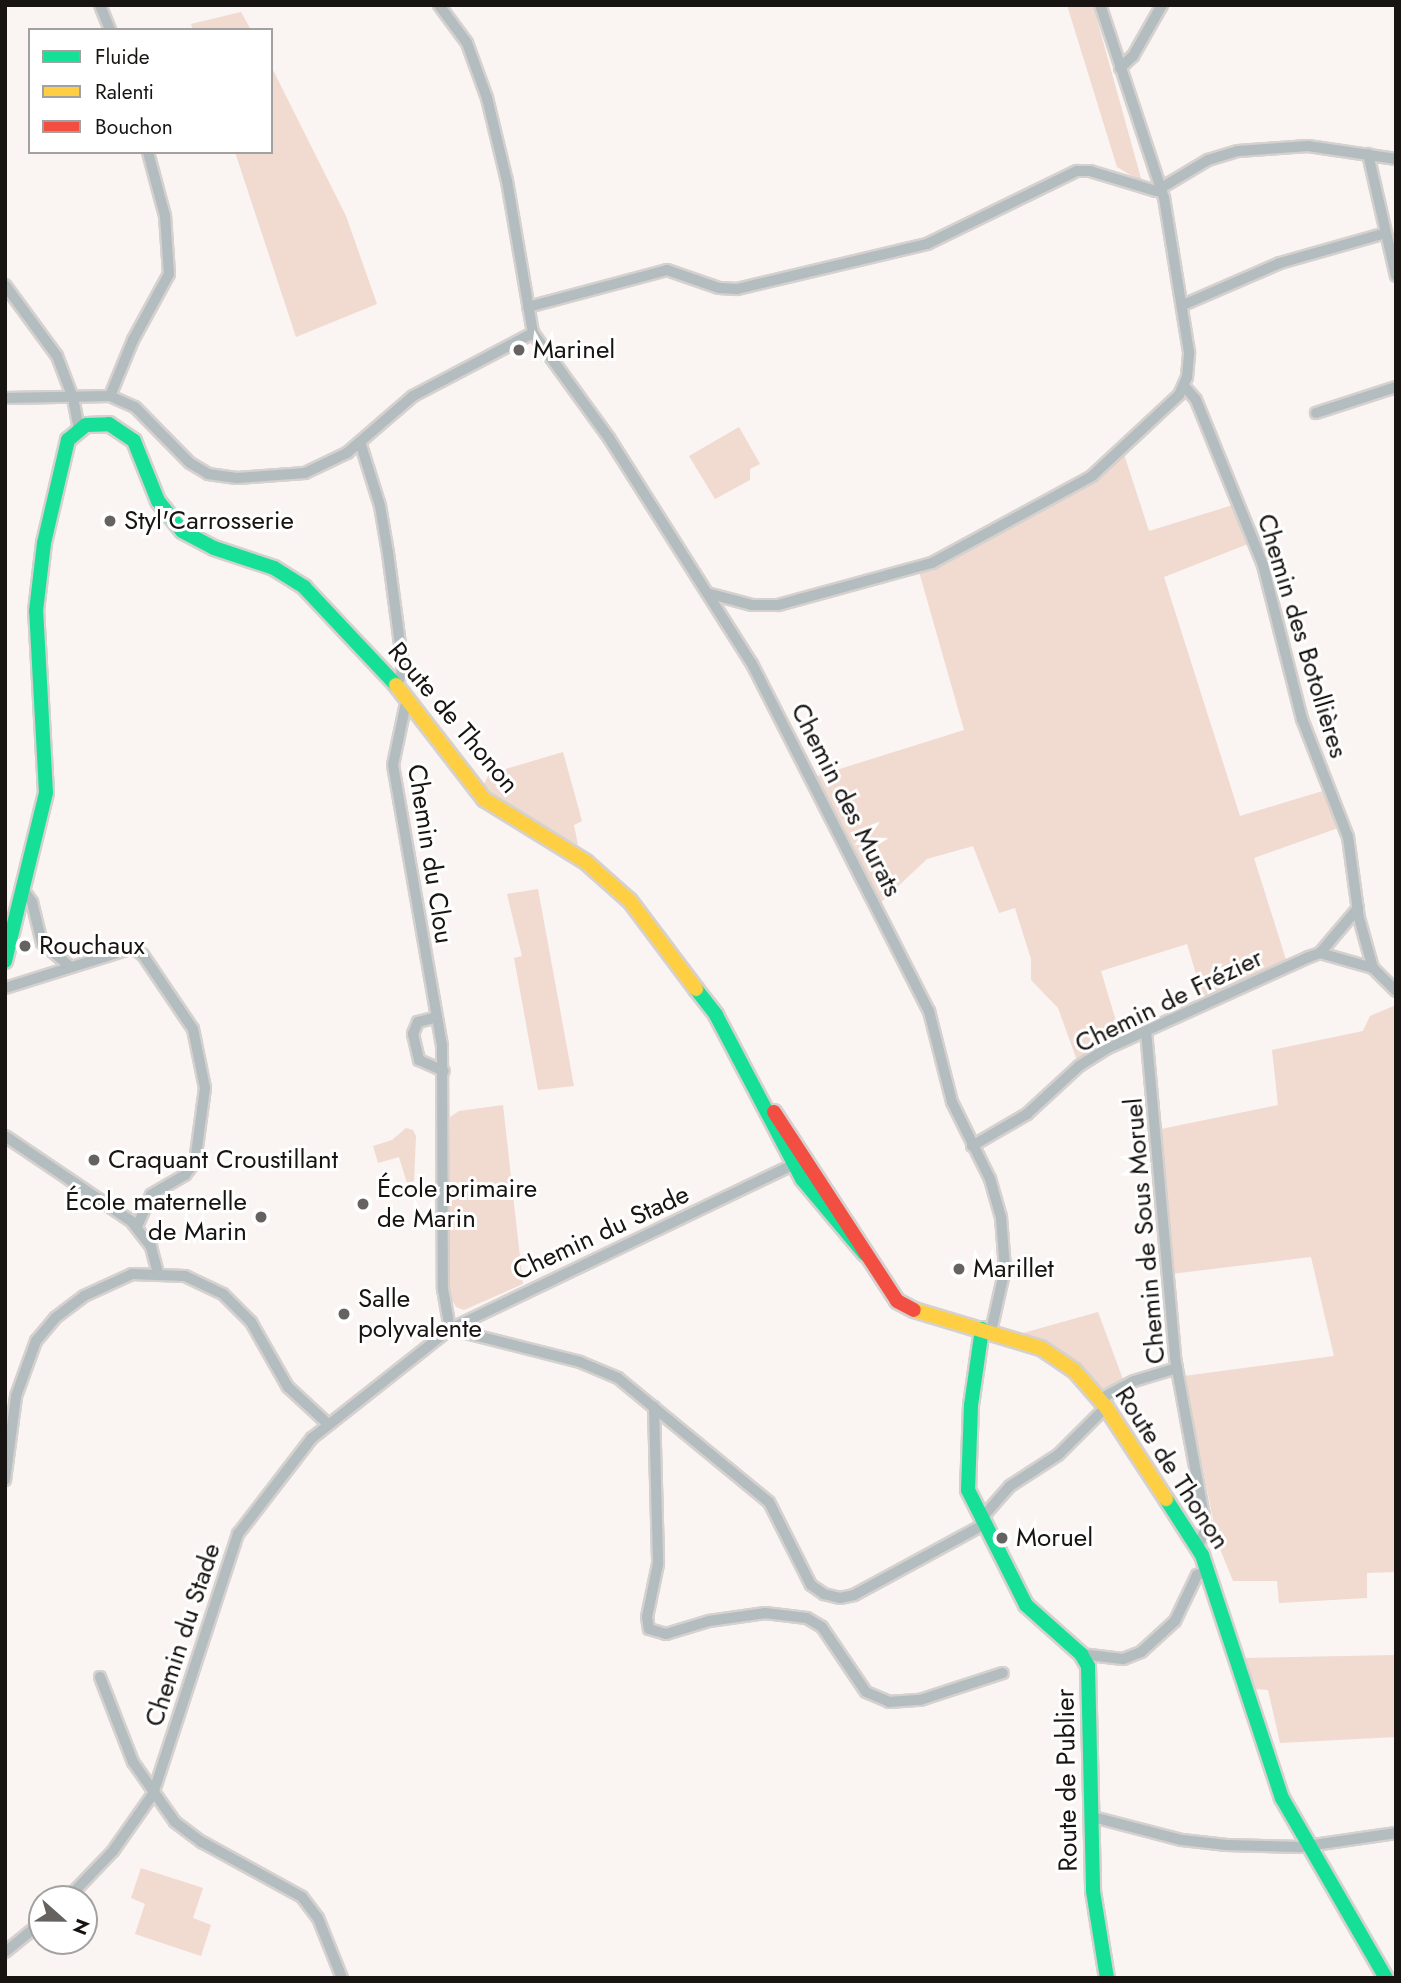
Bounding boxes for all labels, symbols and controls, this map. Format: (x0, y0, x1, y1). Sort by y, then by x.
legend (28, 28, 273, 154)
text: Fluide (95, 42, 150, 72)
text: Ralenti (95, 77, 154, 107)
text: Bouchon (95, 112, 173, 142)
place label: Marinel (533, 334, 615, 366)
marker: Marinel (511, 342, 527, 358)
place label: Styl'Carrosserie (124, 505, 294, 537)
street label: Chemin des Botollières (1250, 510, 1354, 762)
marker: Styl'Carrosserie (102, 513, 118, 529)
street label: Route de Thonon (381, 636, 525, 800)
street label: Chemin des Murats (784, 698, 908, 902)
street label: Chemin du Clou (400, 762, 460, 946)
place label: Rouchaux (39, 930, 145, 962)
marker: Rouchaux (17, 938, 33, 954)
street label: Chemin de Frézier (1070, 942, 1268, 1060)
street label: Chemin de Sous Moruel (1118, 1097, 1172, 1365)
place label: Craquant Croustillant (108, 1144, 338, 1176)
marker: Craquant Croustillant (86, 1152, 102, 1168)
place label: École primaire de Marin (377, 1173, 537, 1234)
street label: Chemin du Stade (508, 1179, 694, 1287)
place label: École maternelle de Marin (65, 1186, 247, 1248)
marker: École primaire de Marin (355, 1196, 371, 1212)
marker: École maternelle de Marin (253, 1209, 269, 1225)
place label: Marillet (973, 1253, 1054, 1285)
marker: Marillet (951, 1261, 967, 1277)
place label: Salle polyvalente (358, 1283, 482, 1344)
marker: Salle polyvalente (336, 1306, 352, 1322)
street label: Route de Thonon (1108, 1381, 1236, 1555)
place label: Moruel (1016, 1522, 1093, 1554)
marker: Moruel (994, 1530, 1010, 1546)
street label: Chemin du Stade (139, 1539, 227, 1731)
street label: Route de Publier (1050, 1688, 1084, 1872)
north arrow (28, 1885, 98, 1955)
text: N (66, 1915, 97, 1939)

